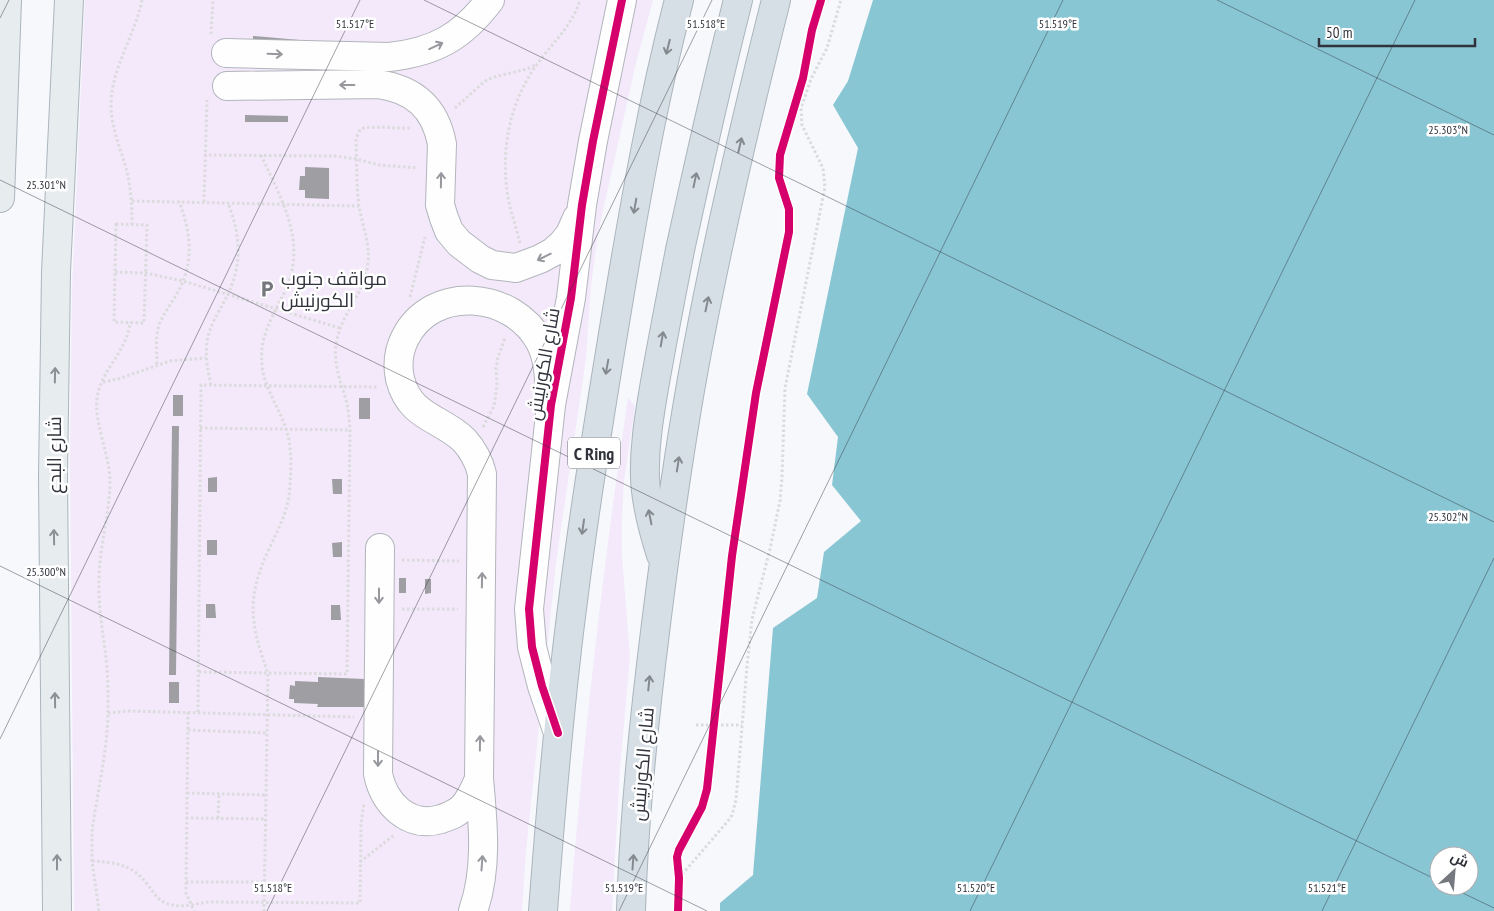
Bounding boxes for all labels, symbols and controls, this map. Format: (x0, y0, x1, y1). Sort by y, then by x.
scale bar (1319, 15, 1475, 47)
text: 51.517°E (336, 16, 374, 31)
text: 51.518°E (687, 16, 725, 31)
text: 51.519°E (1039, 16, 1077, 31)
text: 50 m (1326, 23, 1352, 42)
one-way arrow (663, 39, 672, 55)
one-way arrow (428, 40, 443, 50)
one-way arrow (266, 49, 283, 59)
one-way arrow (339, 80, 356, 90)
text: 25.303°N (1428, 122, 1468, 137)
one-way arrow (736, 137, 745, 153)
one-way arrow (436, 172, 446, 188)
one-way arrow (691, 172, 701, 188)
text: 25.301°N (26, 177, 66, 192)
one-way arrow (629, 198, 639, 214)
one-way arrow (537, 253, 552, 262)
place label: مواقف جنوب الكورنيش (281, 266, 387, 312)
parking icon: مواقف جنوب الكورنيش (257, 279, 277, 299)
one-way arrow (702, 296, 712, 312)
street label: شارع الكورنيش (521, 306, 567, 423)
one-way arrow (658, 331, 668, 347)
one-way arrow (602, 358, 612, 374)
one-way arrow (50, 367, 60, 384)
street label: شارع البدع (42, 416, 68, 494)
road number: C Ring (568, 438, 620, 468)
one-way arrow (674, 456, 684, 472)
text: 25.302°N (1428, 509, 1468, 524)
one-way arrow (644, 510, 654, 526)
one-way arrow (578, 519, 588, 535)
one-way arrow (49, 530, 59, 546)
text: 25.300°N (26, 564, 66, 579)
one-way arrow (477, 573, 487, 589)
one-way arrow (374, 588, 384, 604)
one-way arrow (644, 675, 654, 691)
one-way arrow (50, 692, 60, 708)
street label: شارع الكورنيش (625, 706, 661, 822)
one-way arrow (475, 735, 485, 752)
one-way arrow (373, 750, 383, 767)
north arrow (1429, 846, 1479, 896)
text: ش (1448, 847, 1472, 871)
one-way arrow (52, 855, 61, 871)
one-way arrow (477, 855, 487, 871)
one-way arrow (629, 855, 638, 871)
text: 51.518°E (254, 880, 292, 895)
text: 51.519°E (605, 880, 643, 895)
text: 51.520°E (957, 880, 995, 895)
text: 51.521°E (1308, 880, 1346, 895)

